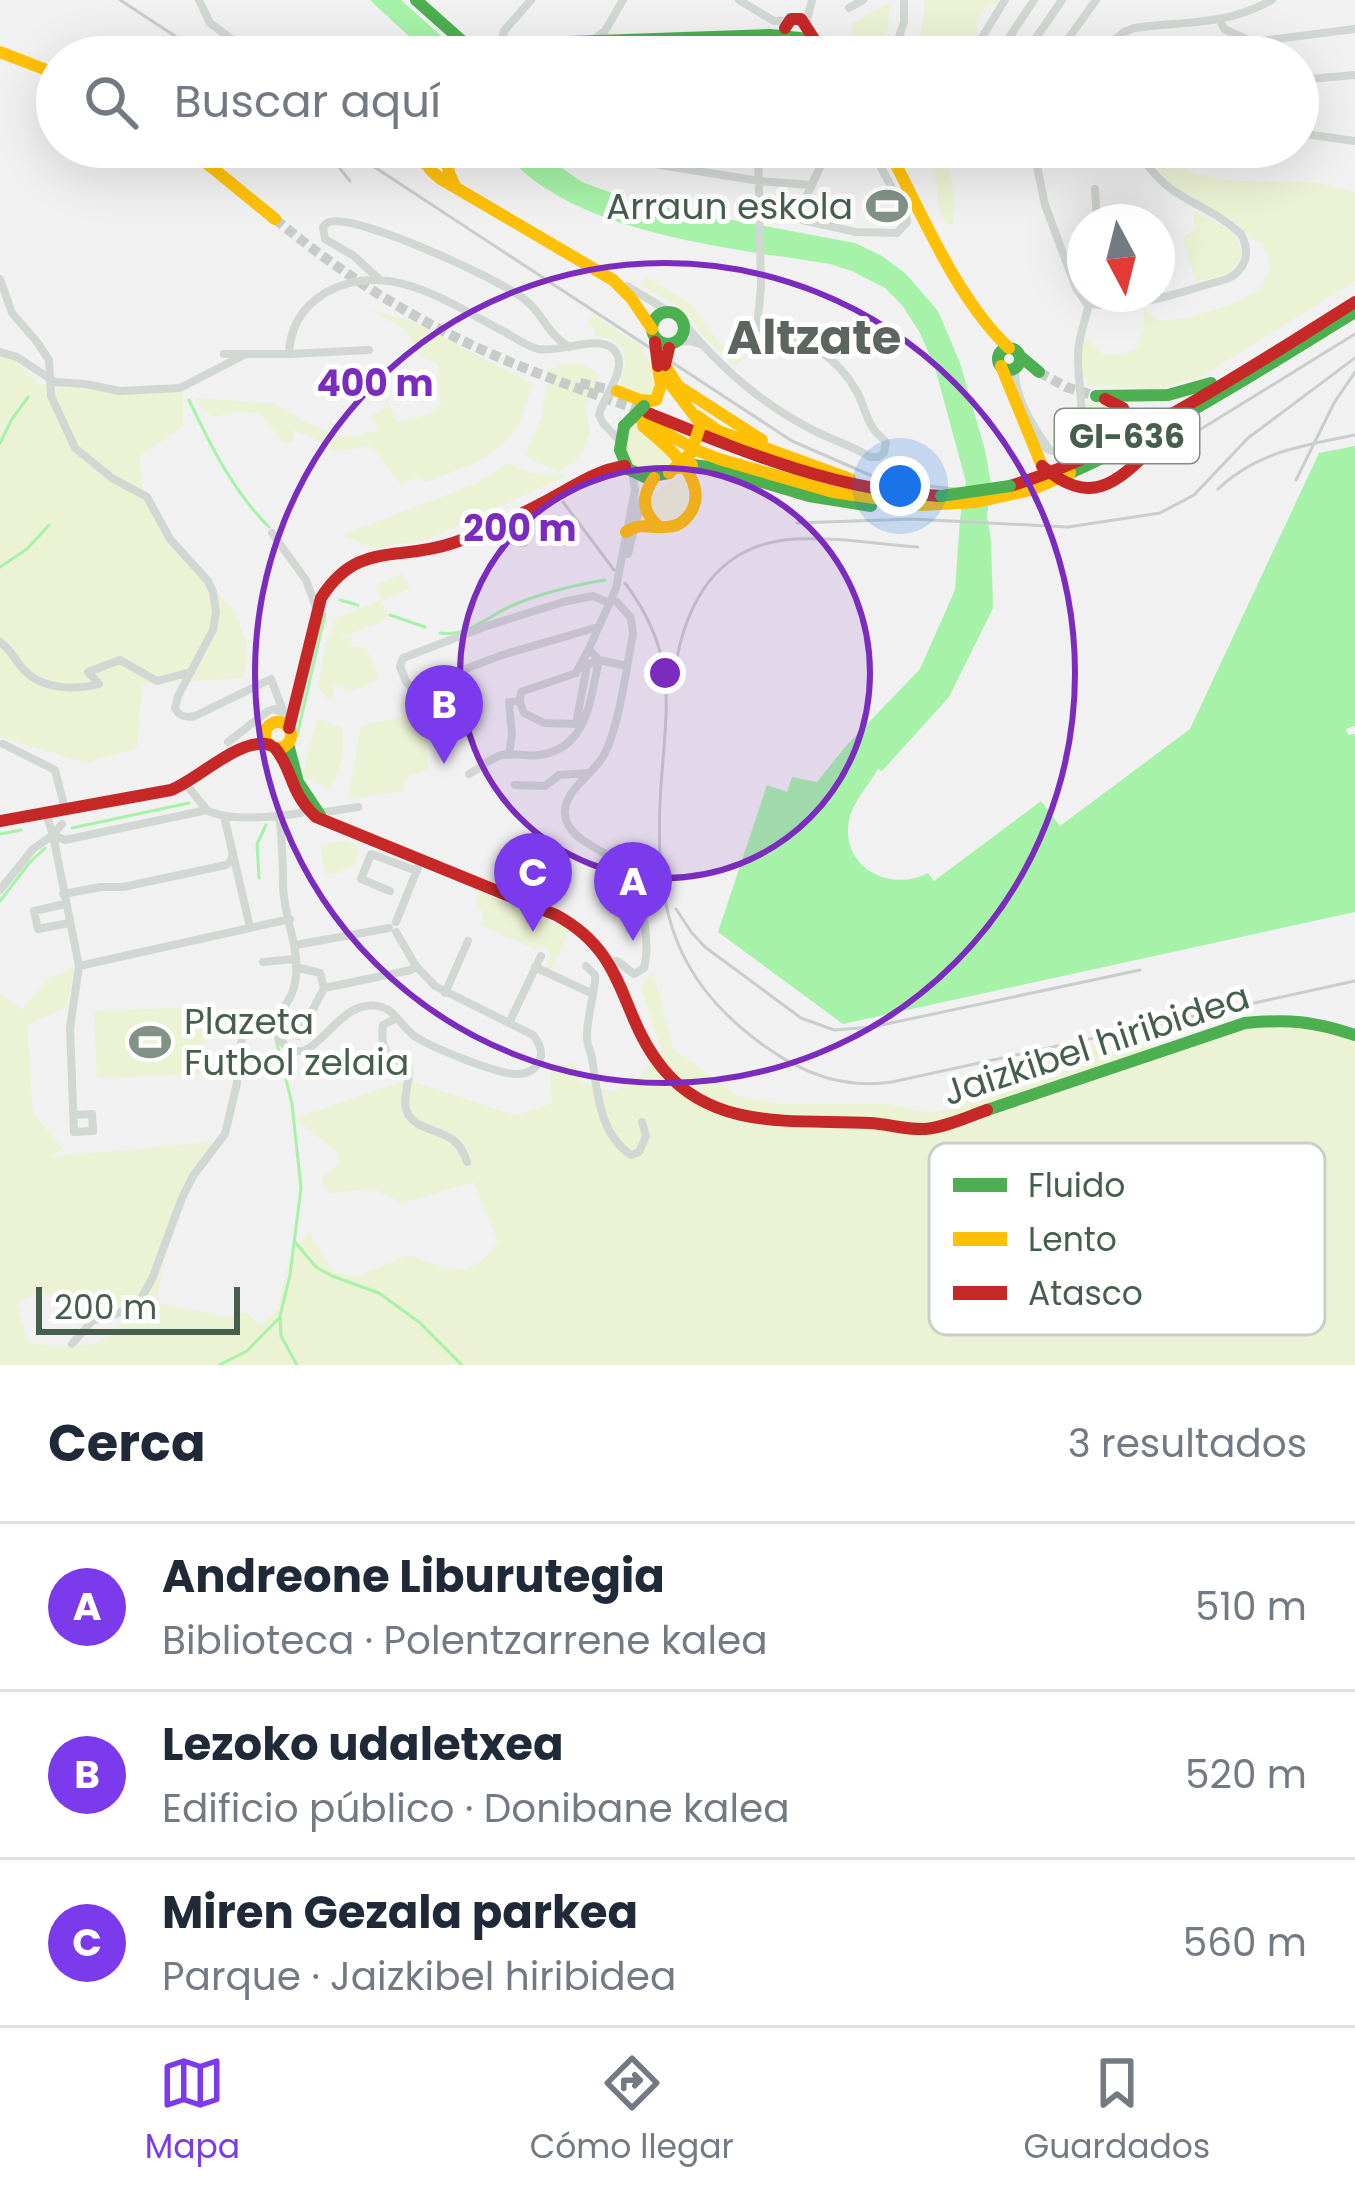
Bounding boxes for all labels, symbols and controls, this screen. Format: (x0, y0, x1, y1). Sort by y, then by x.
search box (36, 36, 1319, 168)
icon: search (78, 69, 144, 135)
text: Buscar aquí (174, 70, 441, 133)
place label: Arraun eskola (606, 181, 853, 232)
sports icon: Arraun eskola (864, 183, 910, 229)
north arrow (1067, 204, 1175, 312)
district label: Altzate (727, 304, 901, 371)
text: 400 m (316, 358, 434, 409)
road number: GI-636 (1055, 409, 1199, 463)
your location (870, 456, 930, 516)
text: 200 m (463, 503, 577, 554)
centre of rings (644, 652, 686, 694)
pin: B (405, 665, 483, 764)
pin: C (494, 833, 572, 932)
pin: A (594, 842, 672, 941)
street label: Jaizkibel hiribidea (936, 971, 1256, 1118)
place label: Plazeta Futbol zelaia (184, 996, 409, 1088)
sports icon: Plazeta Futbol zelaia (127, 1019, 173, 1065)
legend (929, 1143, 1325, 1335)
text: Fluido (1028, 1162, 1125, 1209)
text: Lento (1028, 1216, 1117, 1263)
text: Atasco (1028, 1270, 1143, 1317)
scale bar (36, 1281, 240, 1334)
text: 200 m (54, 1284, 157, 1331)
text: Cerca (48, 1407, 206, 1479)
text: 3 resultados (1068, 1416, 1307, 1471)
text: Andreone Liburutegia (162, 1545, 665, 1608)
text: A (73, 1579, 101, 1634)
text: 510 m (1195, 1579, 1307, 1634)
text: Biblioteca · Polentzarrene kalea (162, 1613, 768, 1668)
text: Lezoko udaletxea (162, 1713, 564, 1776)
text: B (74, 1747, 100, 1802)
text: 520 m (1185, 1747, 1307, 1802)
text: Edificio público · Donibane kalea (162, 1781, 790, 1836)
text: Miren Gezala parkea (162, 1881, 638, 1944)
text: C (72, 1915, 102, 1970)
text: 560 m (1183, 1915, 1307, 1970)
text: Parque · Jaizkibel hiribidea (162, 1949, 676, 2004)
tab: Mapa (145, 2050, 240, 2172)
tab: Cómo llegar (530, 2050, 734, 2172)
tab: Guardados (1024, 2050, 1210, 2172)

